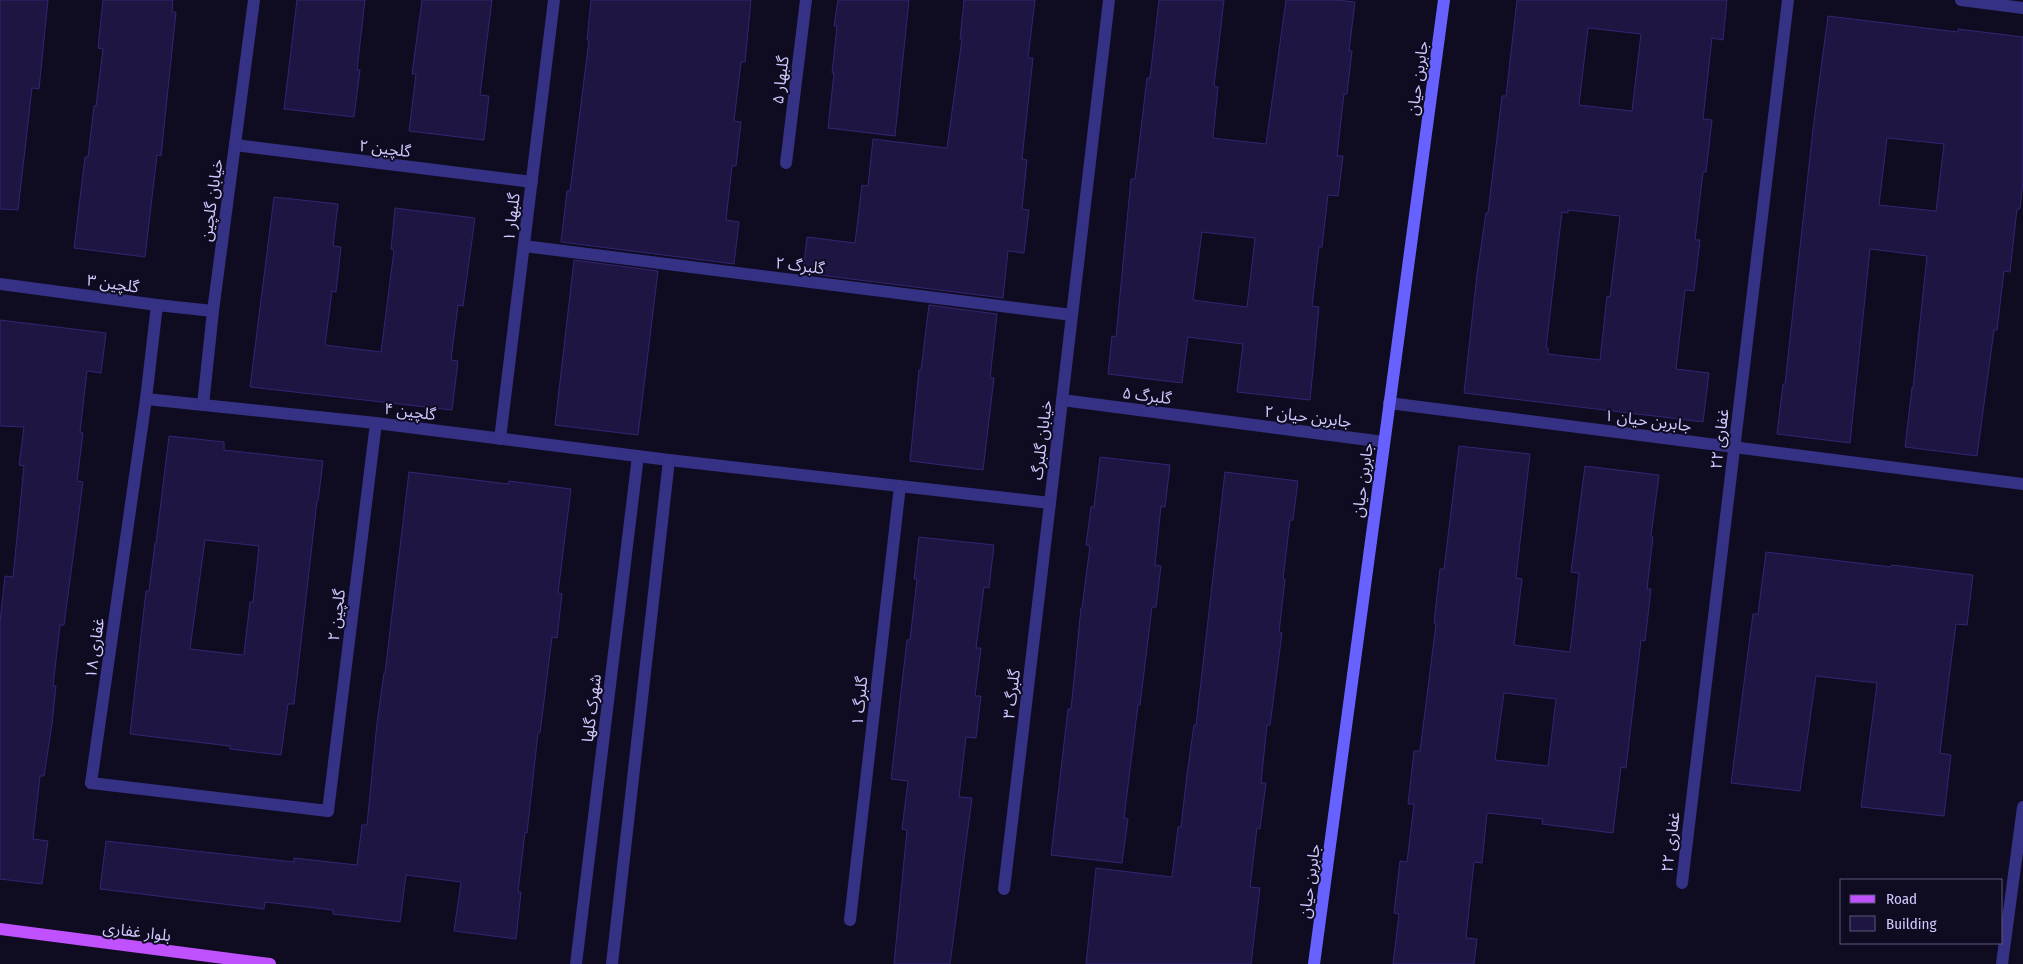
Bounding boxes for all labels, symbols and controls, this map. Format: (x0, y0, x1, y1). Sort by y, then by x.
street label: جابربن حیان (1403, 40, 1432, 117)
street label: گلبهار ۵ (768, 54, 793, 105)
street label: گلچین ۲ (358, 136, 412, 162)
street label: خیابان گلچین (196, 158, 228, 243)
street label: گلبهار ۱ (499, 191, 524, 242)
street label: گلبرگ ۲ (774, 253, 826, 278)
street label: گلچین ۳ (86, 270, 140, 298)
street label: گلبرگ ۵ (1121, 383, 1173, 408)
street label: گلچین ۴ (383, 399, 437, 425)
street label: خیابان گلبرگ (1027, 399, 1056, 481)
street label: جابربن حیان ۲ (1263, 402, 1353, 431)
street label: جابربن حیان ۱ (1603, 406, 1693, 435)
street label: غفاری ۲۲ (1706, 408, 1733, 470)
street label: جابربن حیان (1348, 442, 1377, 519)
street label: گلچین ۲ (324, 588, 350, 642)
street label: غفاری ۱۸ (81, 617, 108, 679)
street label: گلبرگ ۳ (999, 668, 1024, 720)
street label: شهرک گلها (578, 673, 605, 743)
street label: گلبرگ ۱ (847, 675, 872, 727)
street label: غفاری ۲۲ (1657, 811, 1684, 873)
street label: جابربن حیان (1295, 843, 1324, 920)
legend (1840, 879, 2003, 944)
text: Road (1886, 890, 1917, 908)
text: Building (1886, 915, 1937, 933)
street label: بلوار غفاری (102, 918, 172, 945)

